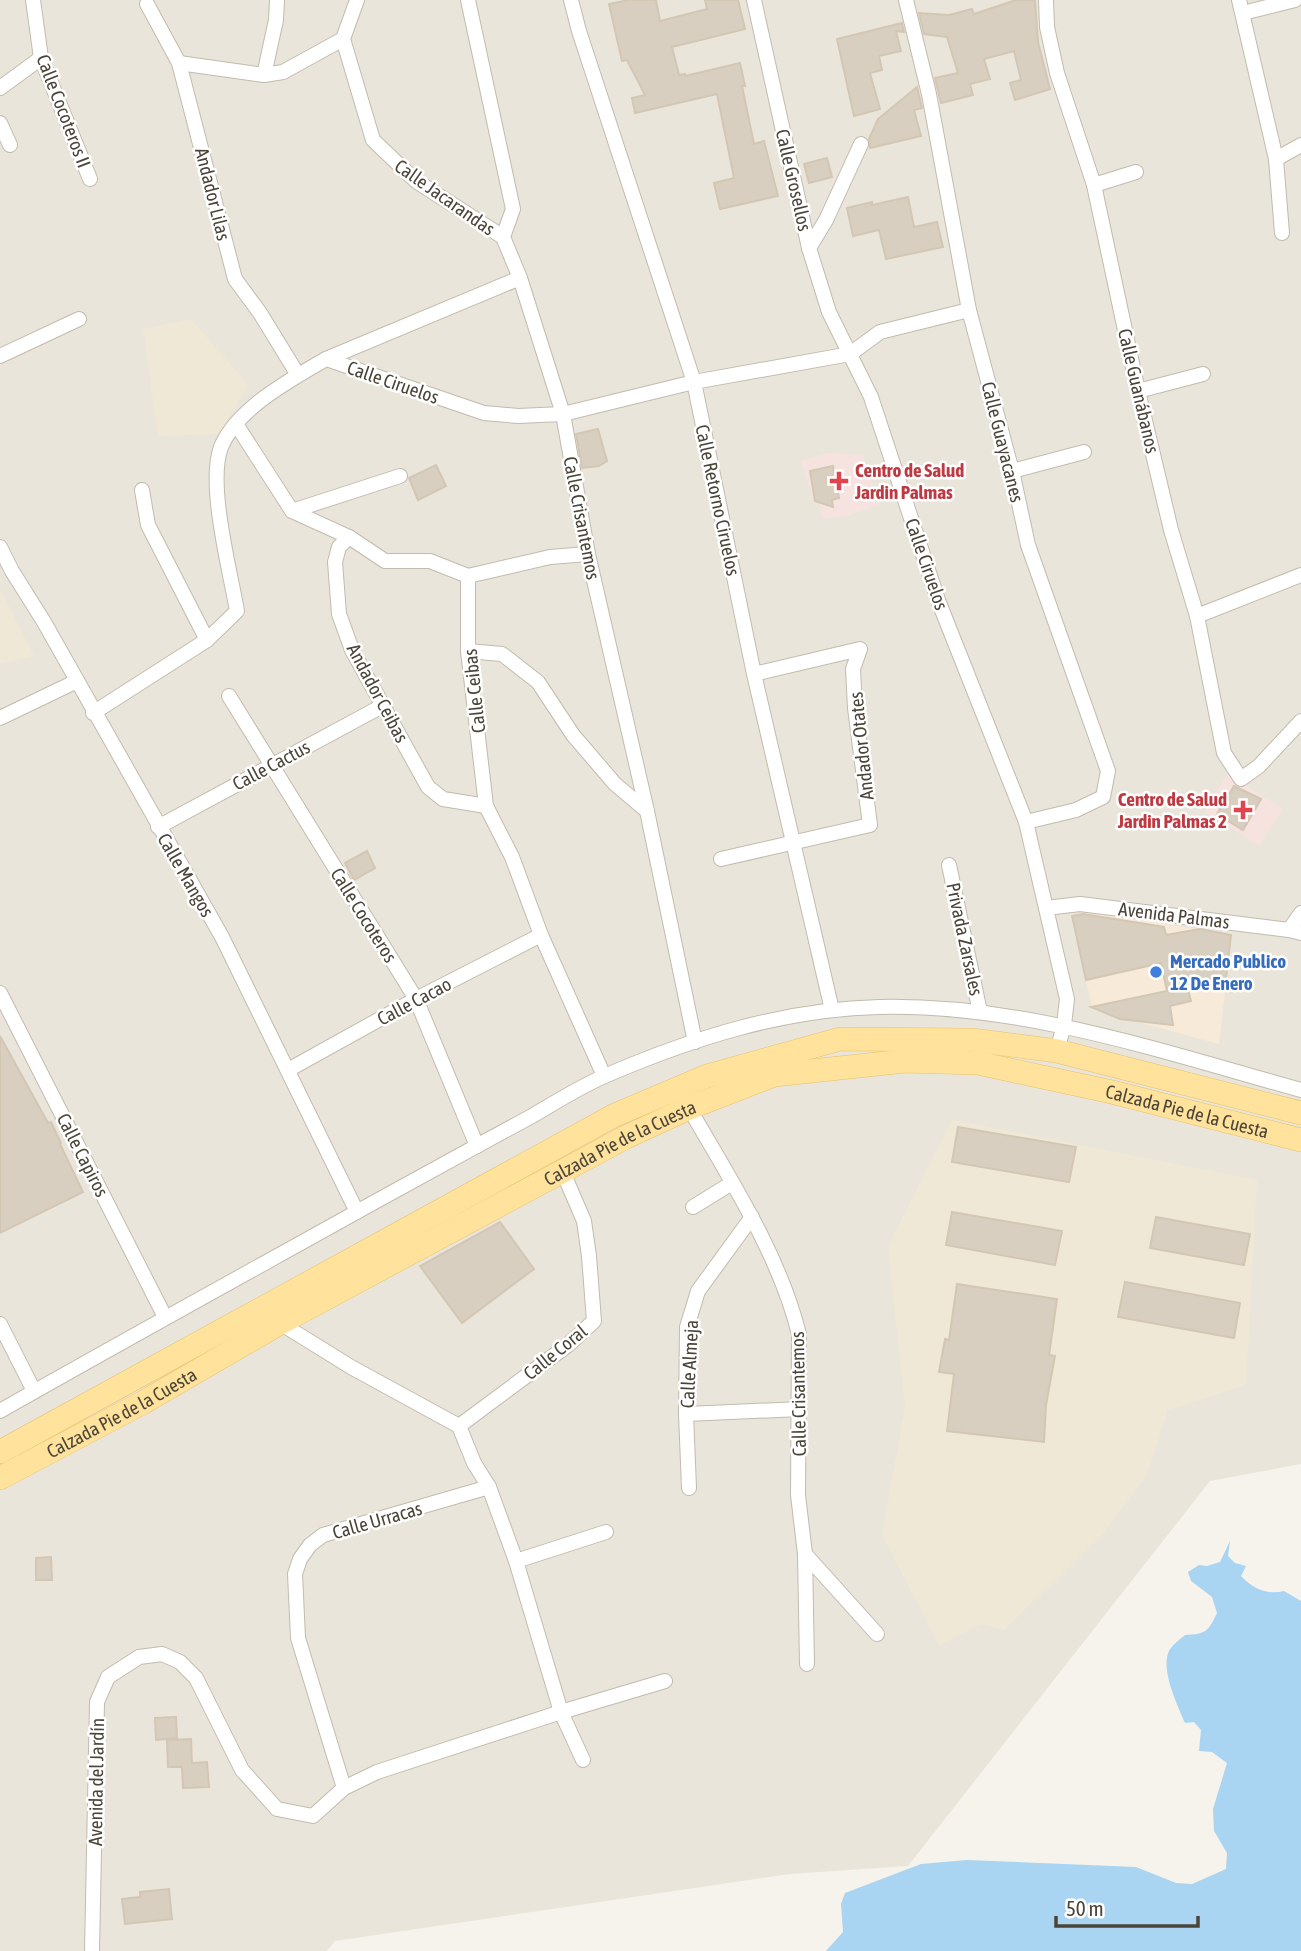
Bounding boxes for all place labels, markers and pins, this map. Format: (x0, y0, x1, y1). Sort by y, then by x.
place label: Centro de Salud Jardin Palmas (854, 459, 964, 503)
marker: Centro de Salud Jardin Palmas (829, 471, 849, 491)
place label: Centro de Salud Jardin Palmas 2 (1117, 788, 1227, 832)
marker: Centro de Salud Jardin Palmas 2 (1233, 800, 1253, 820)
place label: Mercado Publico 12 De Enero (1170, 950, 1286, 994)
marker: Mercado Publico 12 De Enero (1148, 964, 1164, 980)

